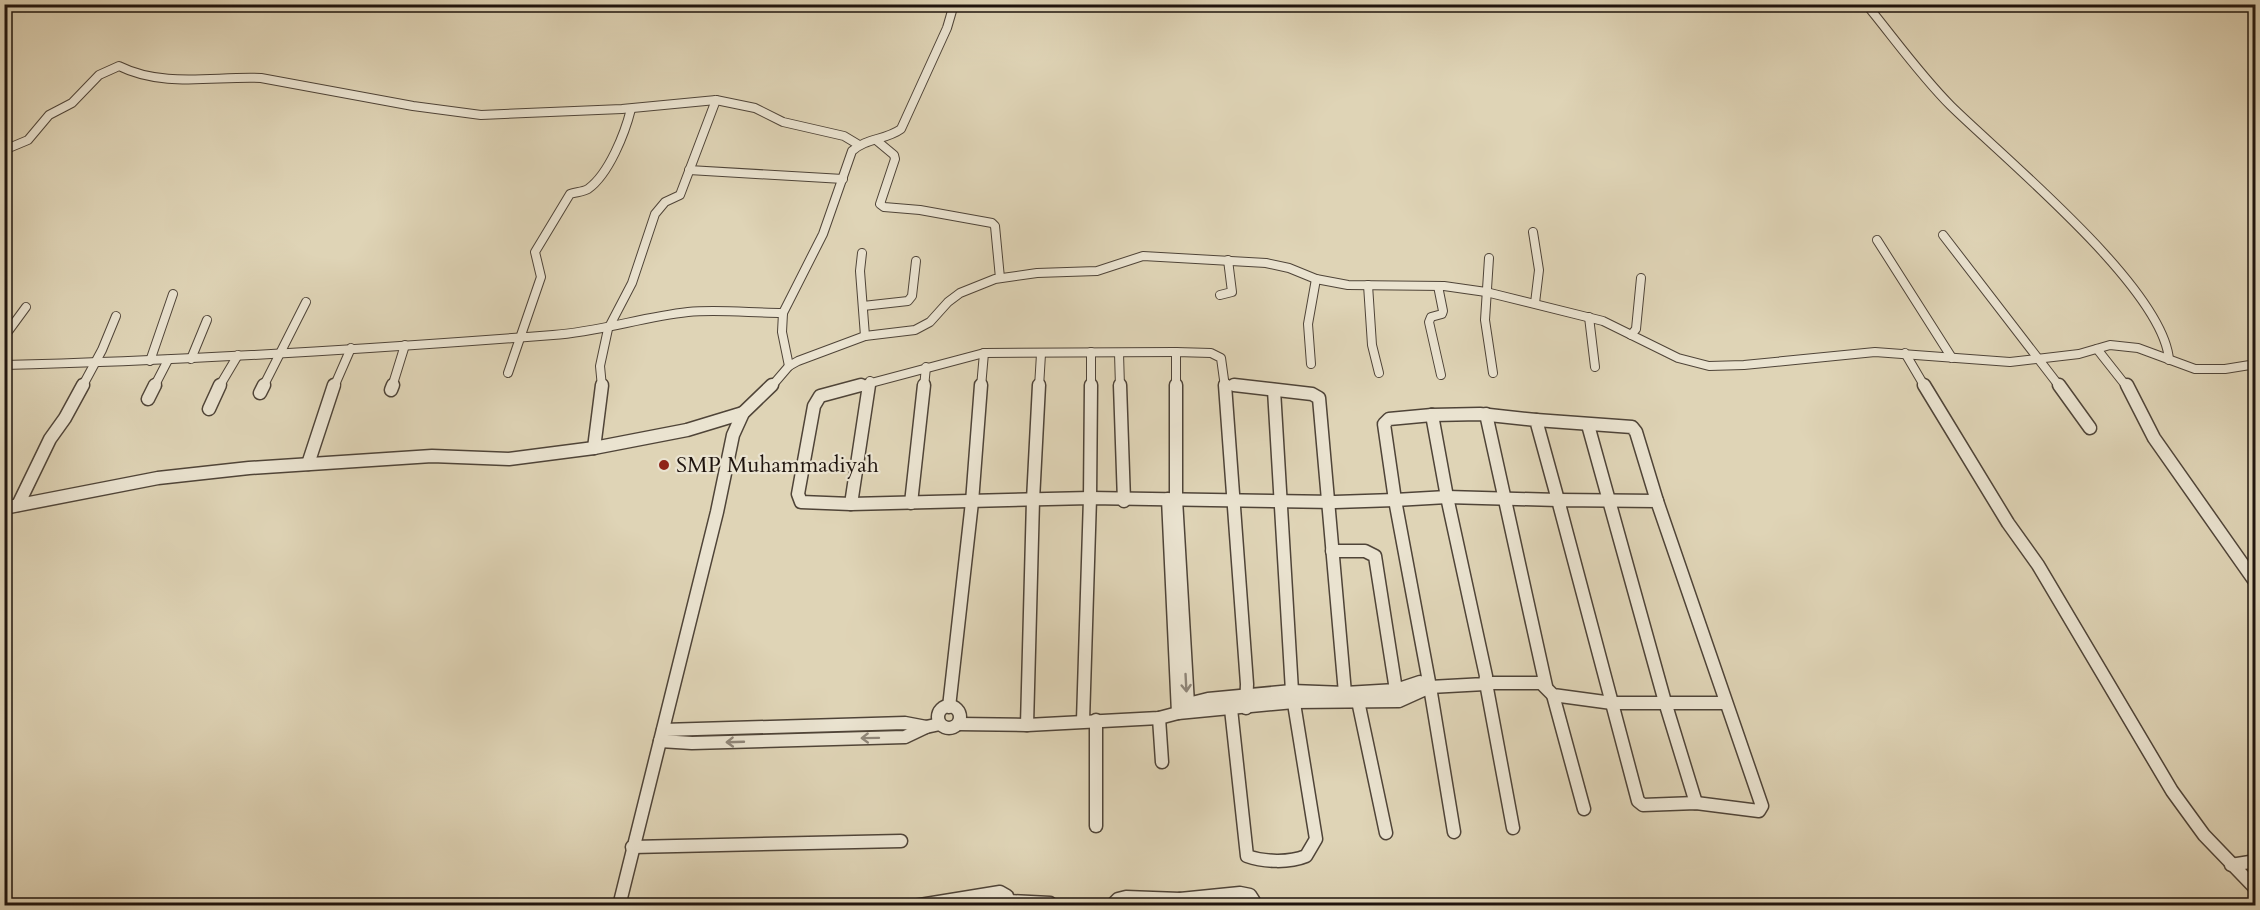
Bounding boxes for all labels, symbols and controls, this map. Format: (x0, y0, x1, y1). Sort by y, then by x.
place label: SMP Muhammadiyah (676, 450, 879, 480)
marker: SMP Muhammadiyah (657, 458, 671, 472)
one-way arrow (1181, 672, 1192, 692)
one-way arrow (861, 732, 881, 744)
one-way arrow (725, 736, 745, 747)

